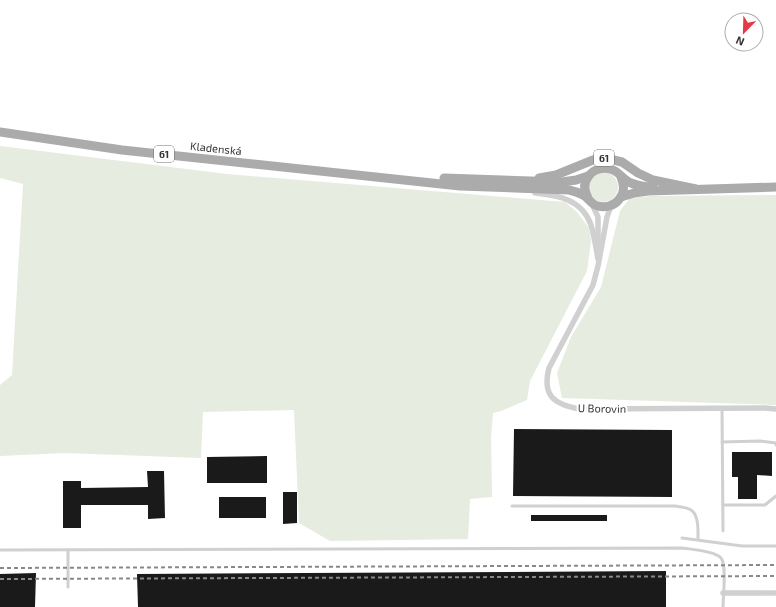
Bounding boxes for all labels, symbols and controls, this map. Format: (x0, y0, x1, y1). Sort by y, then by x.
north arrow (724, 12, 764, 52)
text: N (734, 34, 746, 49)
street label: Kladenská (190, 139, 242, 157)
road number: 61 (154, 146, 174, 162)
road number: 61 (594, 150, 614, 166)
street label: U Borovin (578, 401, 626, 415)

